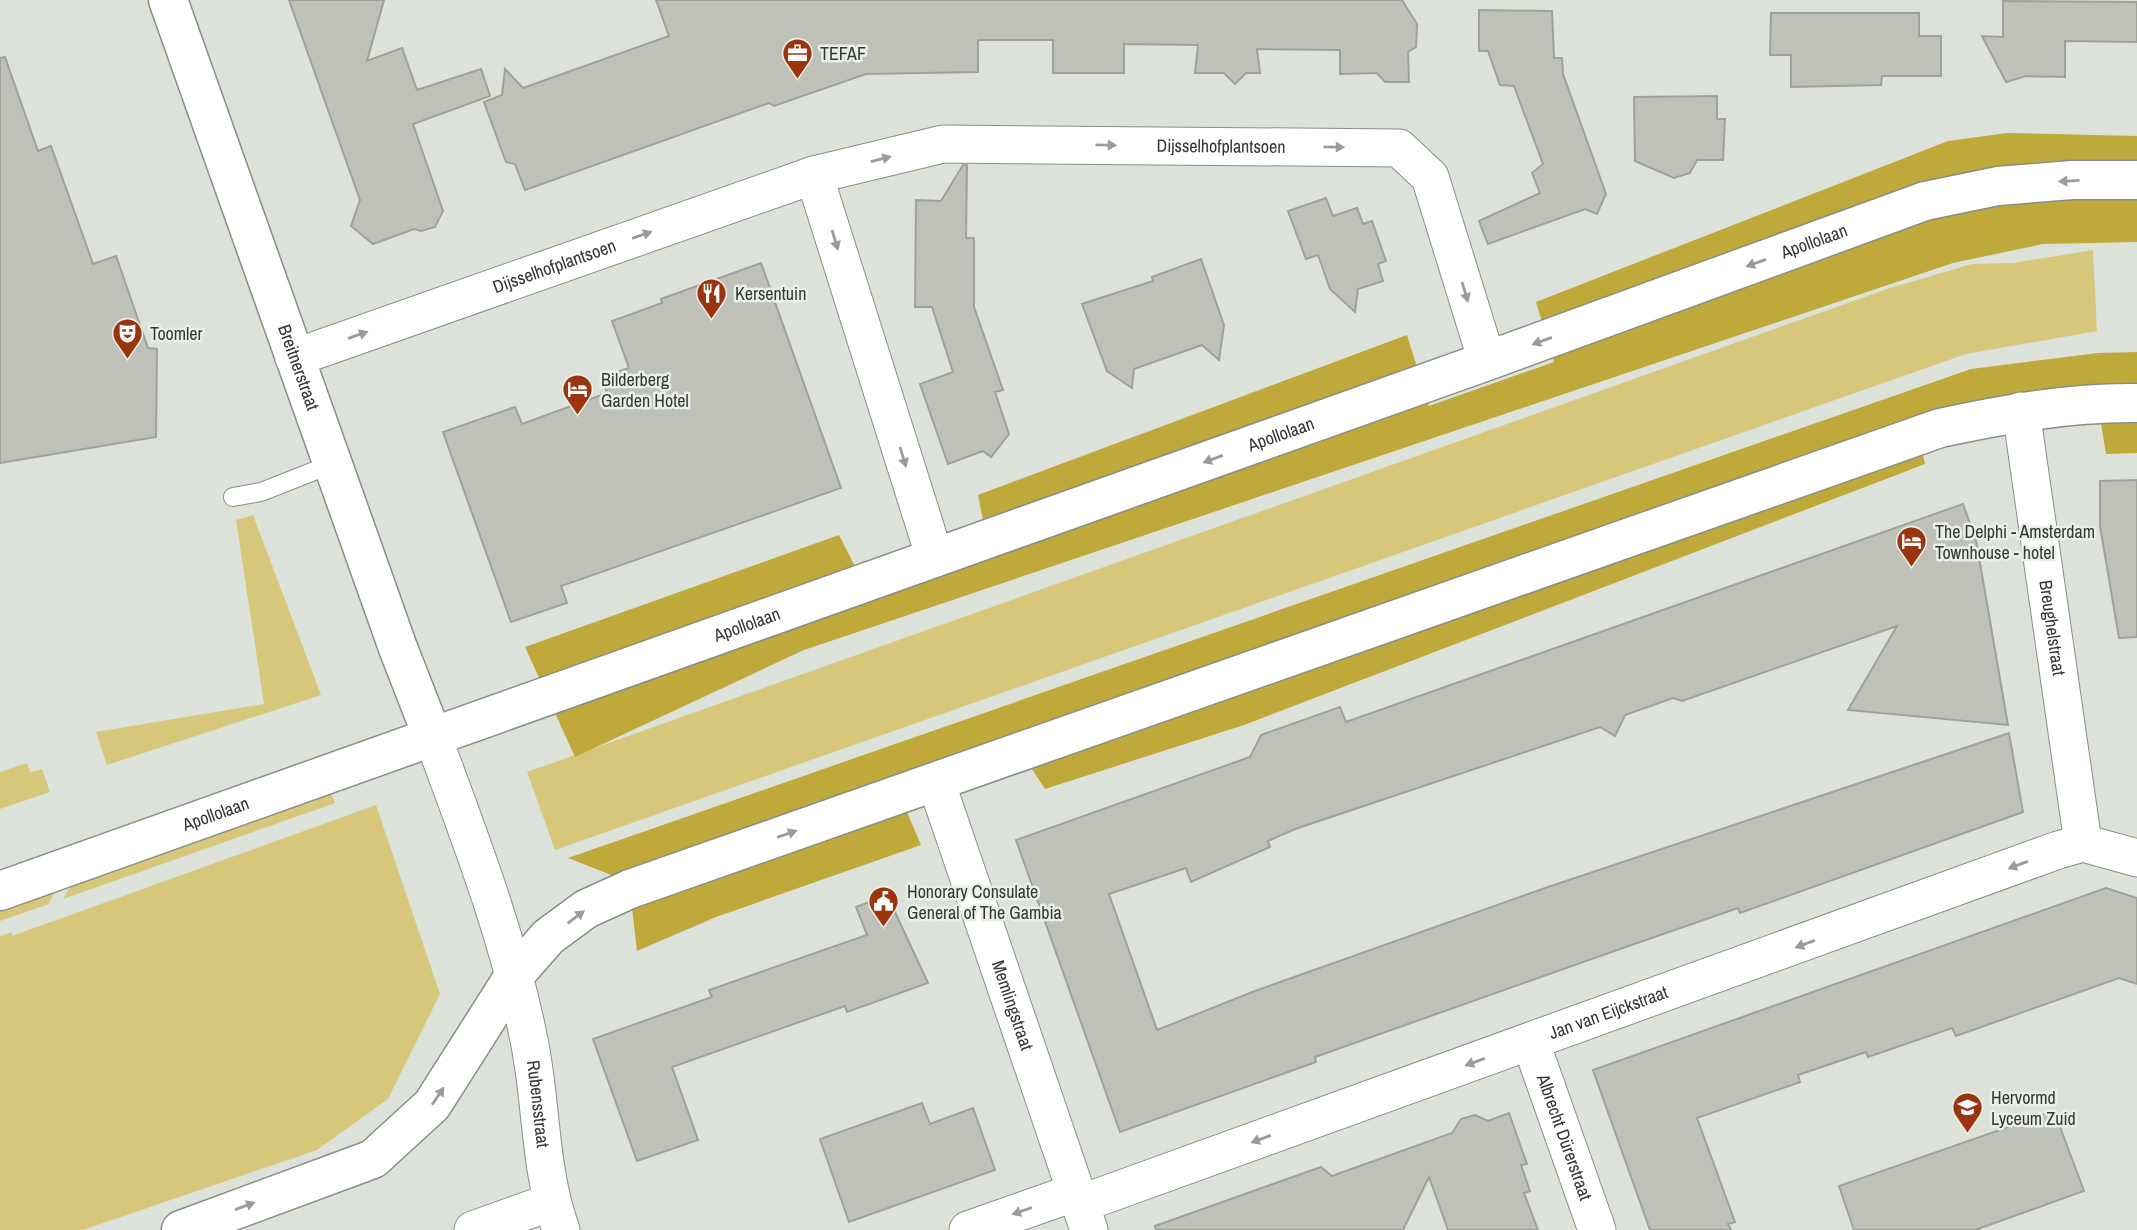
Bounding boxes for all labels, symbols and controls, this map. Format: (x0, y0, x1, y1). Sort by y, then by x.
office icon: TEFAF (780, 37, 814, 81)
place label: TEFAF (820, 41, 866, 66)
street label: Dijsselhofplantsoen (1156, 133, 1286, 159)
one-way arrow (1096, 139, 1118, 151)
one-way arrow (1323, 142, 1345, 153)
one-way arrow (870, 153, 892, 164)
one-way arrow (2058, 175, 2080, 186)
street label: Apollolaan (1776, 217, 1851, 265)
one-way arrow (632, 229, 653, 240)
one-way arrow (830, 230, 840, 251)
street label: Dijsselhofplantsoen (489, 233, 619, 299)
one-way arrow (1745, 257, 1766, 268)
restaurant icon: Kersentuin (695, 277, 729, 321)
place label: Kersentuin (735, 281, 806, 306)
one-way arrow (1460, 281, 1471, 302)
theatre icon: Toomler (110, 317, 144, 361)
place label: Toomler (150, 321, 203, 346)
street label: Breitnerstraat (272, 321, 326, 414)
one-way arrow (348, 329, 369, 340)
one-way arrow (1532, 336, 1553, 347)
place label: Bilderberg Garden Hotel (601, 367, 689, 413)
hotel icon: Bilderberg Garden Hotel (561, 373, 595, 417)
street label: Apollolaan (1243, 411, 1318, 458)
one-way arrow (898, 447, 908, 468)
one-way arrow (1202, 454, 1223, 465)
place label: The Delphi - Amsterdam Townhouse - hotel (1935, 519, 2095, 565)
hotel icon: The Delphi - Amsterdam Townhouse - hotel (1895, 525, 1929, 569)
street label: Breughelstraat (2033, 578, 2072, 677)
street label: Apollolaan (709, 601, 784, 648)
street label: Apollolaan (178, 790, 252, 837)
one-way arrow (777, 828, 798, 839)
one-way arrow (2007, 859, 2028, 870)
place label: Honorary Consulate General of The Gambia (907, 879, 1062, 925)
public building icon: Honorary Consulate General of The Gambia (867, 885, 901, 929)
one-way arrow (567, 910, 585, 924)
one-way arrow (1794, 938, 1815, 949)
street label: Memlingstraat (986, 957, 1040, 1054)
street label: Jan van Eijckstraat (1545, 979, 1671, 1045)
one-way arrow (1465, 1057, 1486, 1068)
street label: Rubensstraat (521, 1058, 556, 1149)
street label: Albrecht Dürerstraat (1531, 1070, 1599, 1204)
place label: Hervormd Lyceum Zuid (1991, 1085, 2076, 1131)
one-way arrow (431, 1086, 444, 1105)
school or university icon: Hervormd Lyceum Zuid (1951, 1091, 1985, 1135)
one-way arrow (1251, 1134, 1272, 1145)
one-way arrow (235, 1201, 256, 1212)
one-way arrow (1011, 1206, 1032, 1217)

